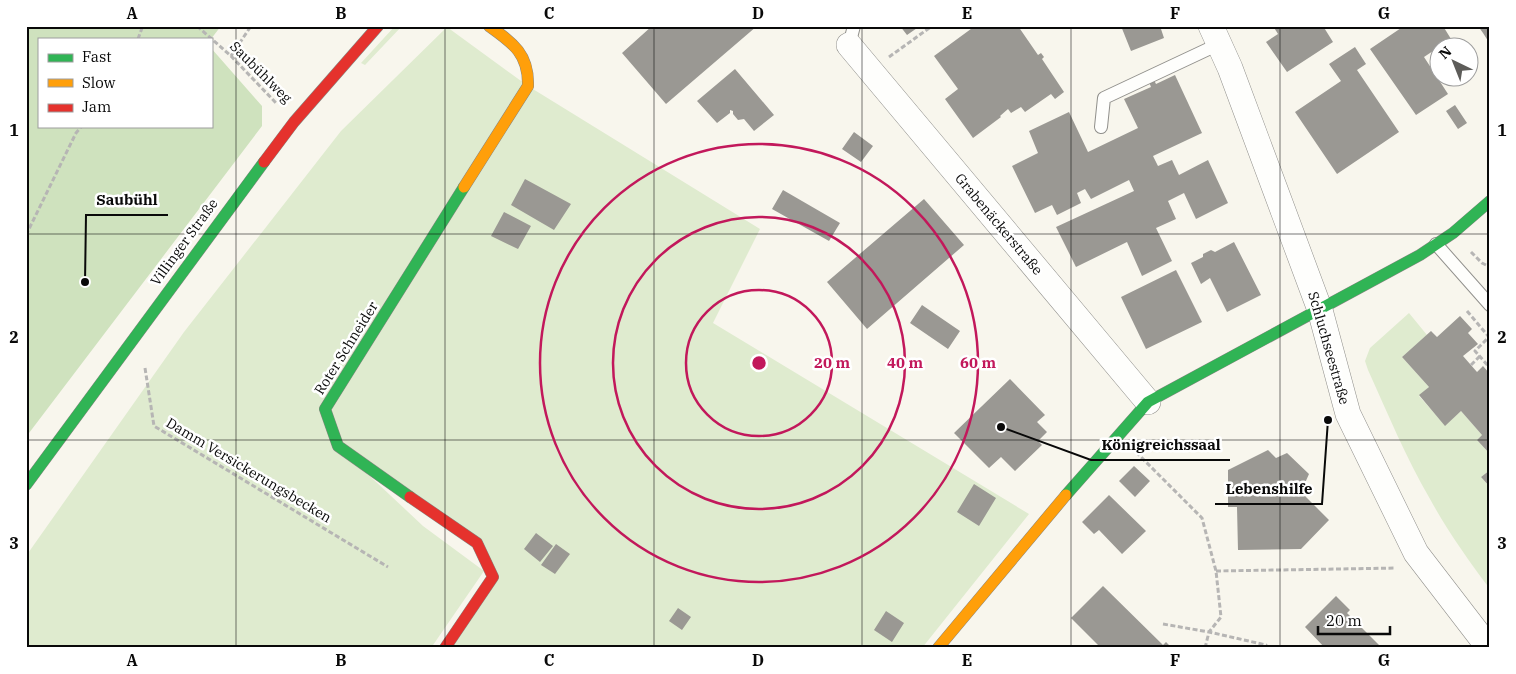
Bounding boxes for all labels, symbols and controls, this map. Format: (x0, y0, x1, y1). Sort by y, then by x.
text: A (126, 3, 138, 23)
text: B (335, 3, 347, 23)
text: C (544, 3, 554, 23)
text: D (752, 3, 764, 23)
text: E (962, 3, 972, 23)
text: F (1170, 3, 1180, 23)
text: G (1378, 3, 1390, 23)
street label: Saubühlweg (226, 37, 296, 107)
legend (38, 38, 212, 128)
north arrow (1428, 38, 1478, 88)
text: N (1435, 42, 1455, 63)
text: Fast (82, 47, 112, 66)
text: Slow (82, 73, 116, 92)
text: Jam (82, 97, 111, 116)
text: 1 (9, 120, 19, 140)
text: 1 (1497, 120, 1507, 140)
street label: Grabenäckerstraße (951, 169, 1047, 279)
callout: Saubühl (86, 185, 168, 215)
text: Saubühl (96, 190, 158, 209)
street label: Villinger Straße (146, 195, 222, 289)
street label: Schluchseestraße (1304, 289, 1354, 407)
street label: Roter Schneider (310, 297, 382, 398)
text: 2 (9, 327, 19, 347)
text: 2 (1497, 327, 1507, 347)
text: 20 m (814, 353, 850, 372)
text: 40 m (887, 353, 923, 372)
text: 60 m (960, 353, 996, 372)
centre of rings (750, 354, 768, 372)
street label: Damm Versickerungsbecken (163, 413, 335, 527)
callout: Königreichssaal (1091, 430, 1230, 460)
text: Königreichssaal (1101, 435, 1221, 454)
callout: Lebenshilfe (1215, 474, 1322, 504)
text: Lebenshilfe (1226, 479, 1312, 498)
text: 3 (9, 533, 19, 553)
text: 3 (1497, 533, 1507, 553)
scale bar (1318, 604, 1391, 636)
text: 20 m (1326, 611, 1362, 630)
text: A (126, 650, 138, 670)
text: B (335, 650, 347, 670)
text: C (544, 650, 554, 670)
text: D (752, 650, 764, 670)
text: E (962, 650, 972, 670)
text: F (1170, 650, 1180, 670)
text: G (1378, 650, 1390, 670)

